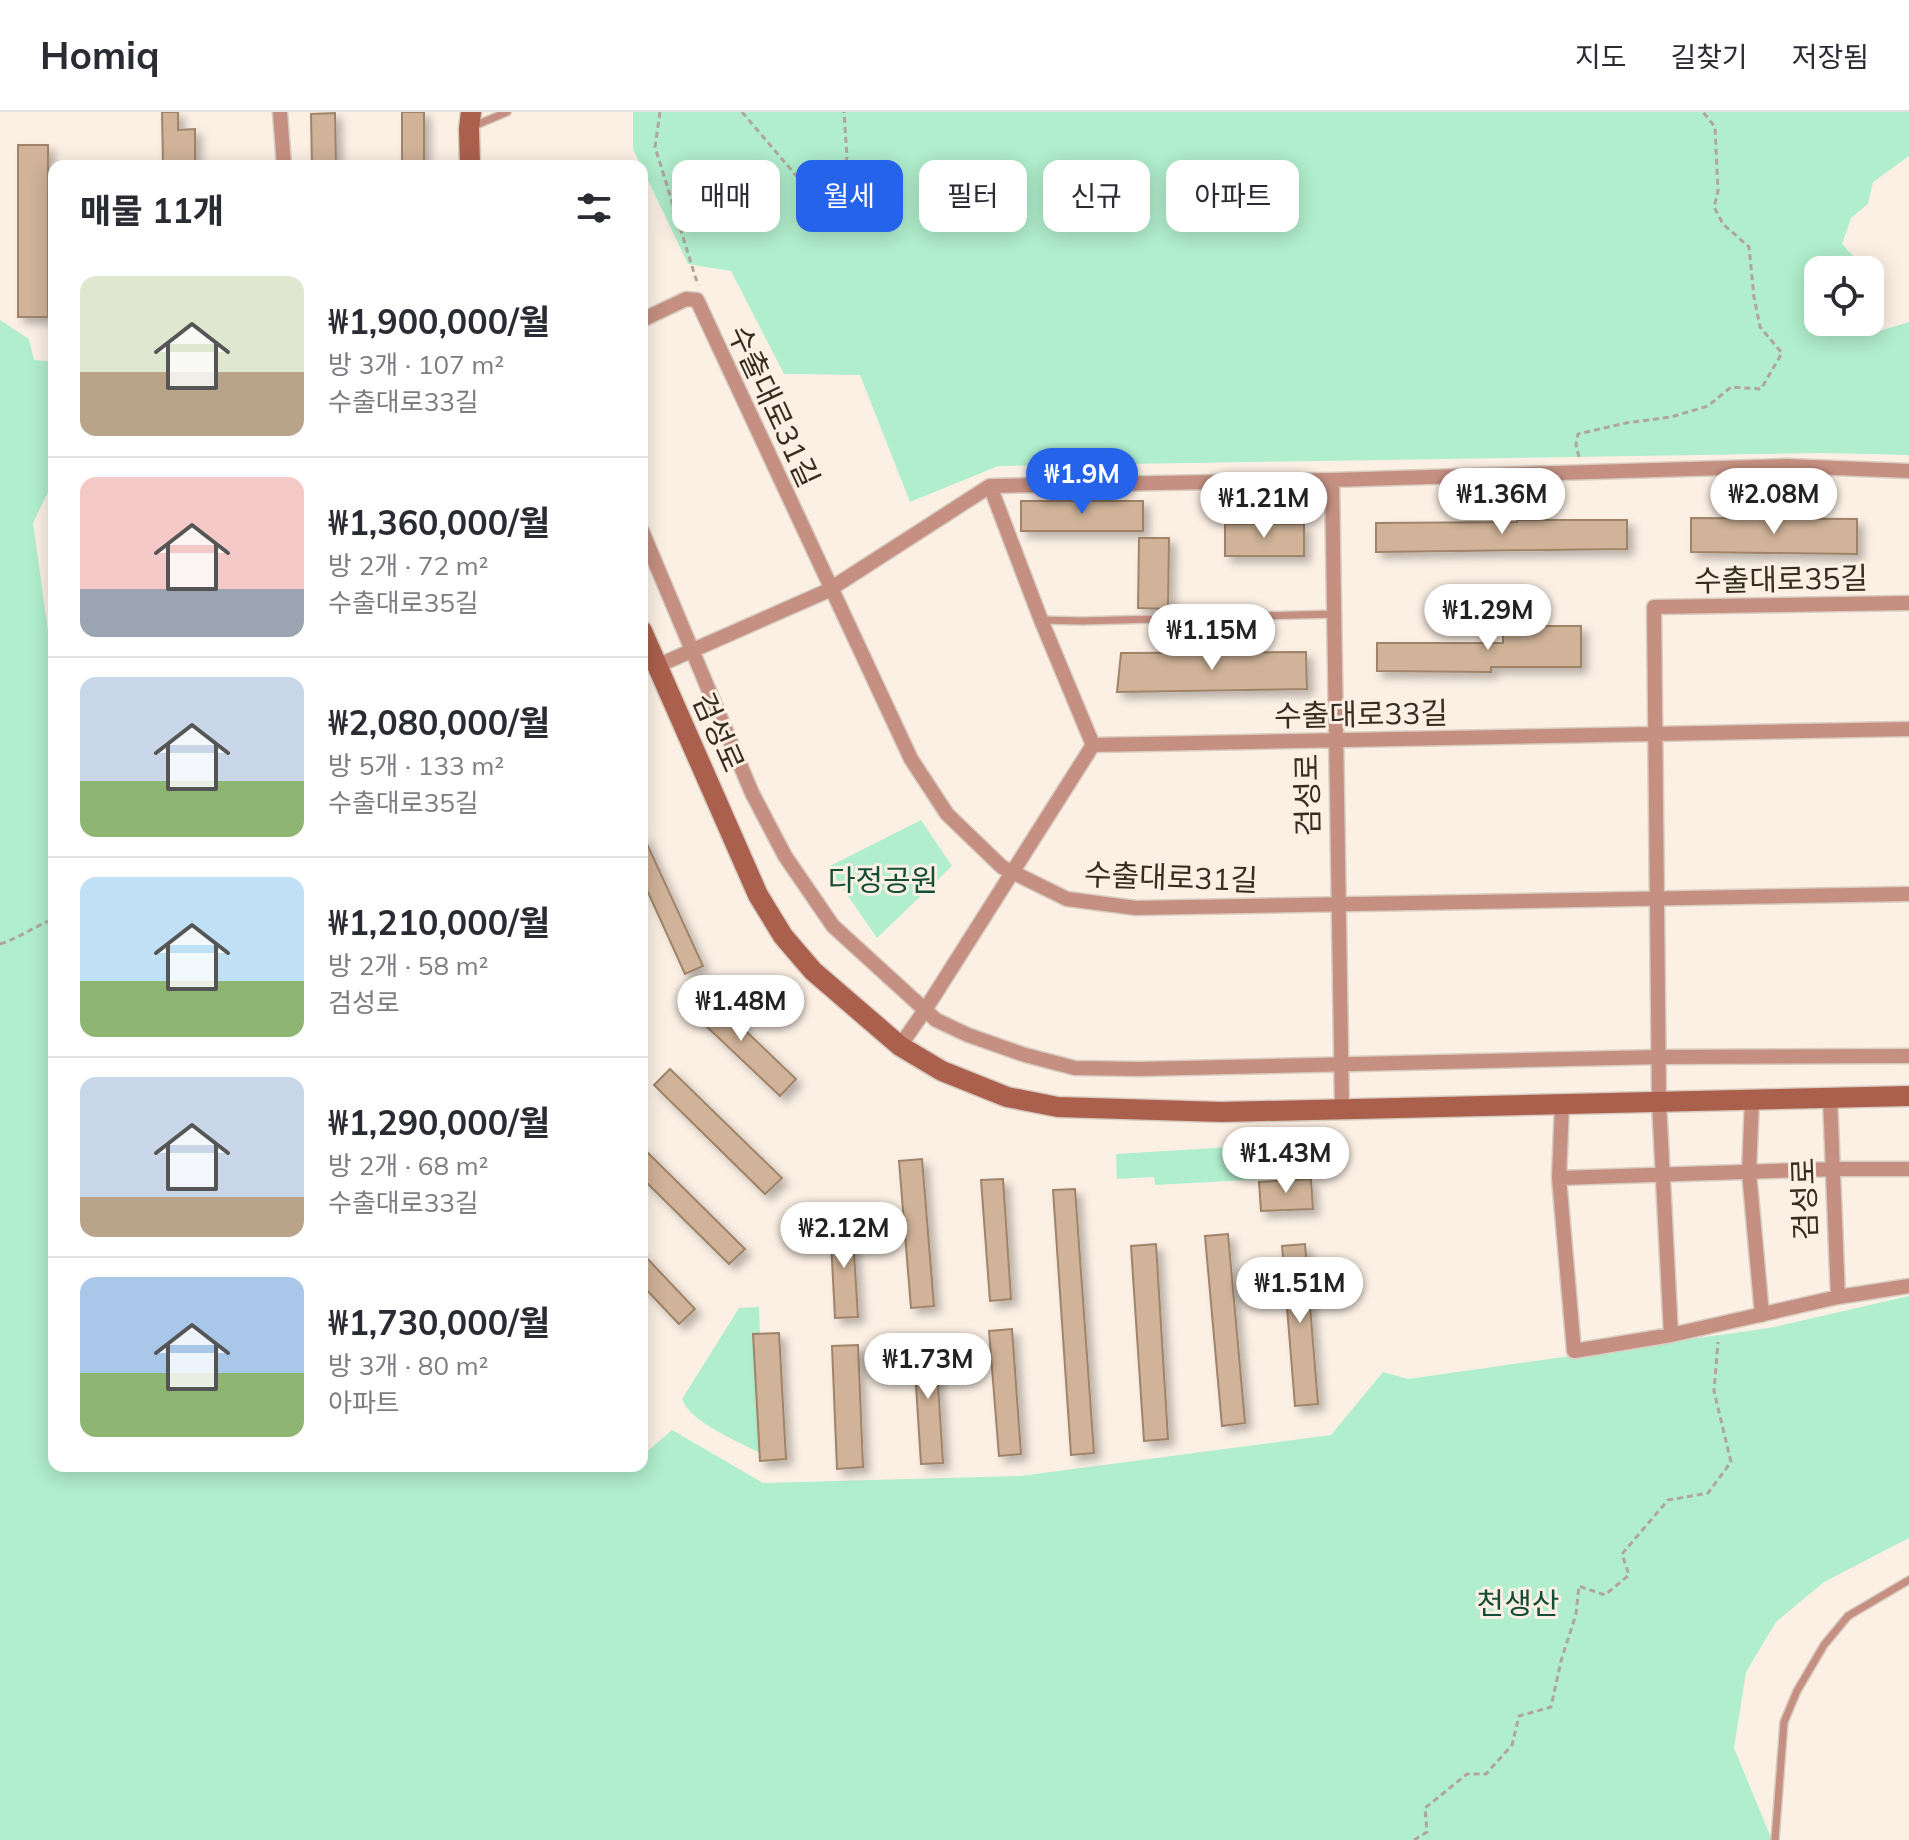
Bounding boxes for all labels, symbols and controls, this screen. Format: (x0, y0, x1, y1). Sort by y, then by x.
text: Homiq (40, 31, 160, 79)
text: 지도 (1575, 39, 1626, 74)
text: 길찾기 (1670, 39, 1748, 74)
text: 저장됨 (1792, 39, 1869, 74)
chip: 매매 (672, 160, 780, 232)
chip: 월세 (796, 160, 903, 232)
chip: 필터 (919, 160, 1027, 232)
chip: 신규 (1043, 160, 1150, 232)
chip: 아파트 (1166, 160, 1299, 232)
icon: filters (572, 186, 616, 230)
text: 매물 11개 (80, 189, 224, 232)
map controls (1804, 256, 1884, 336)
button: locate (1804, 256, 1884, 336)
text: ₩1,900,000/월 (328, 300, 550, 343)
icon: home (144, 308, 240, 404)
street label: 수출대로31길 (720, 319, 828, 493)
text: 방 3개 · 107 m² (328, 348, 504, 381)
text: 수출대로33길 (328, 385, 479, 418)
pin: ₩1.9M (1026, 448, 1138, 516)
text: ₩1.9M (1044, 457, 1120, 490)
pin: ₩1.36M (1437, 468, 1567, 536)
pin: ₩2.08M (1709, 468, 1839, 536)
pin: ₩1.21M (1199, 472, 1329, 540)
text: ₩1.36M (1456, 477, 1548, 510)
text: ₩2.08M (1728, 477, 1820, 510)
text: ₩1.21M (1218, 481, 1310, 514)
text: ₩1,360,000/월 (328, 501, 550, 544)
icon: home (144, 509, 240, 605)
text: 방 2개 · 72 m² (328, 549, 489, 582)
street label: 수출대로35길 (1694, 558, 1868, 600)
pin: ₩1.29M (1423, 584, 1553, 652)
text: 수출대로35길 (328, 586, 479, 619)
text: ₩1.29M (1442, 593, 1534, 626)
pin: ₩1.15M (1147, 604, 1277, 672)
text: ₩1.15M (1166, 613, 1258, 646)
street label: 검성로 (685, 686, 753, 778)
street label: 수출대로33길 (1274, 693, 1448, 735)
text: ₩2,080,000/월 (328, 701, 550, 744)
icon: home (144, 709, 240, 805)
text: 방 5개 · 133 m² (328, 749, 504, 782)
street label: 검성로 (1287, 753, 1327, 837)
text: 수출대로35길 (328, 786, 479, 819)
street label: 수출대로31길 (1083, 855, 1259, 899)
park label: 다정공원 (828, 861, 938, 899)
text: ₩1,210,000/월 (328, 901, 550, 944)
icon: home (144, 909, 240, 1005)
text: 방 2개 · 58 m² (328, 949, 489, 982)
pin: ₩1.48M (676, 975, 806, 1043)
text: ₩1.48M (695, 984, 787, 1017)
text: 검성로 (328, 986, 400, 1019)
text: ₩1,290,000/월 (328, 1101, 550, 1144)
icon: home (144, 1109, 240, 1205)
pin: ₩1.43M (1221, 1127, 1351, 1195)
text: ₩1.43M (1240, 1136, 1332, 1169)
text: 방 2개 · 68 m² (328, 1149, 489, 1182)
street label: 검성로 (1784, 1157, 1824, 1241)
text: 수출대로33길 (328, 1186, 479, 1219)
pin: ₩2.12M (779, 1202, 909, 1270)
text: ₩2.12M (798, 1211, 890, 1244)
pin: ₩1.51M (1235, 1257, 1365, 1325)
text: ₩1.51M (1254, 1266, 1346, 1299)
text: ₩1,730,000/월 (328, 1301, 550, 1344)
icon: home (144, 1309, 240, 1405)
pin: ₩1.73M (863, 1333, 993, 1401)
text: ₩1.73M (882, 1342, 974, 1375)
text: 방 3개 · 80 m² (328, 1349, 489, 1382)
text: 아파트 (328, 1386, 400, 1419)
park label: 천생산 (1477, 1584, 1559, 1622)

